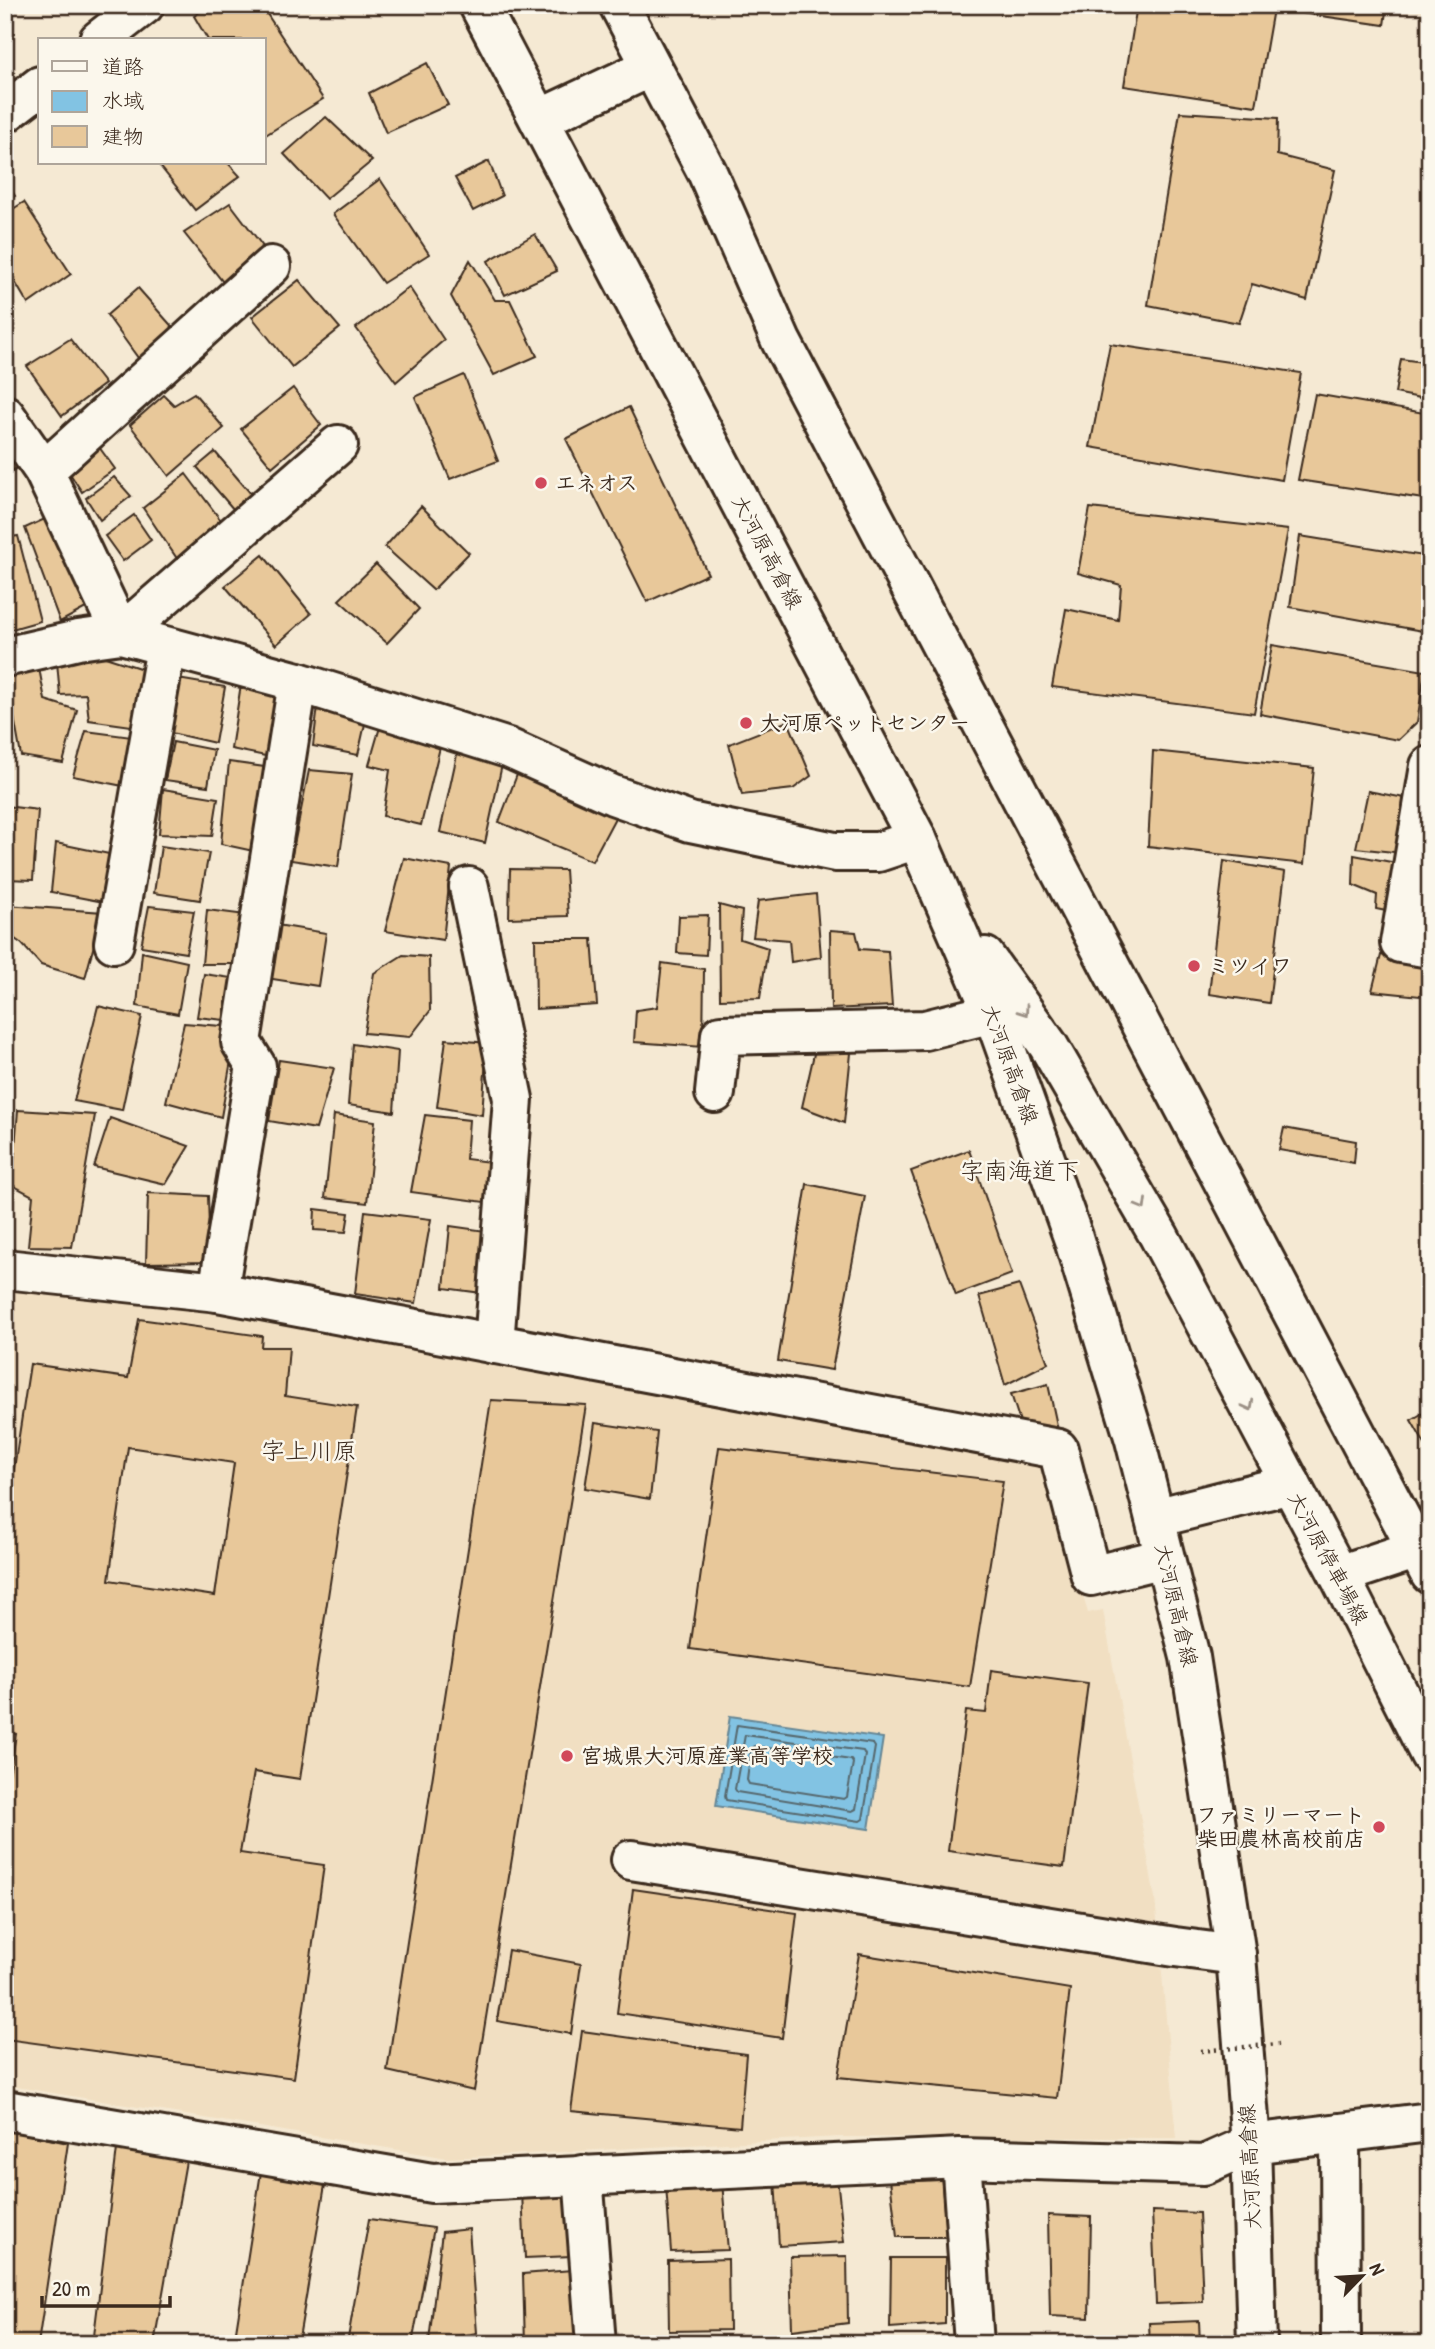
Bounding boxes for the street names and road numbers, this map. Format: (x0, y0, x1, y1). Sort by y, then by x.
street label: 大河原高倉線 (725, 489, 810, 614)
street label: 大河原高倉線 (975, 1000, 1046, 1128)
street label: 大河原停車場線 (1281, 1486, 1376, 1629)
street label: 大河原高倉線 (1148, 1540, 1205, 1670)
street label: 大河原高倉線 (1232, 2103, 1267, 2231)

